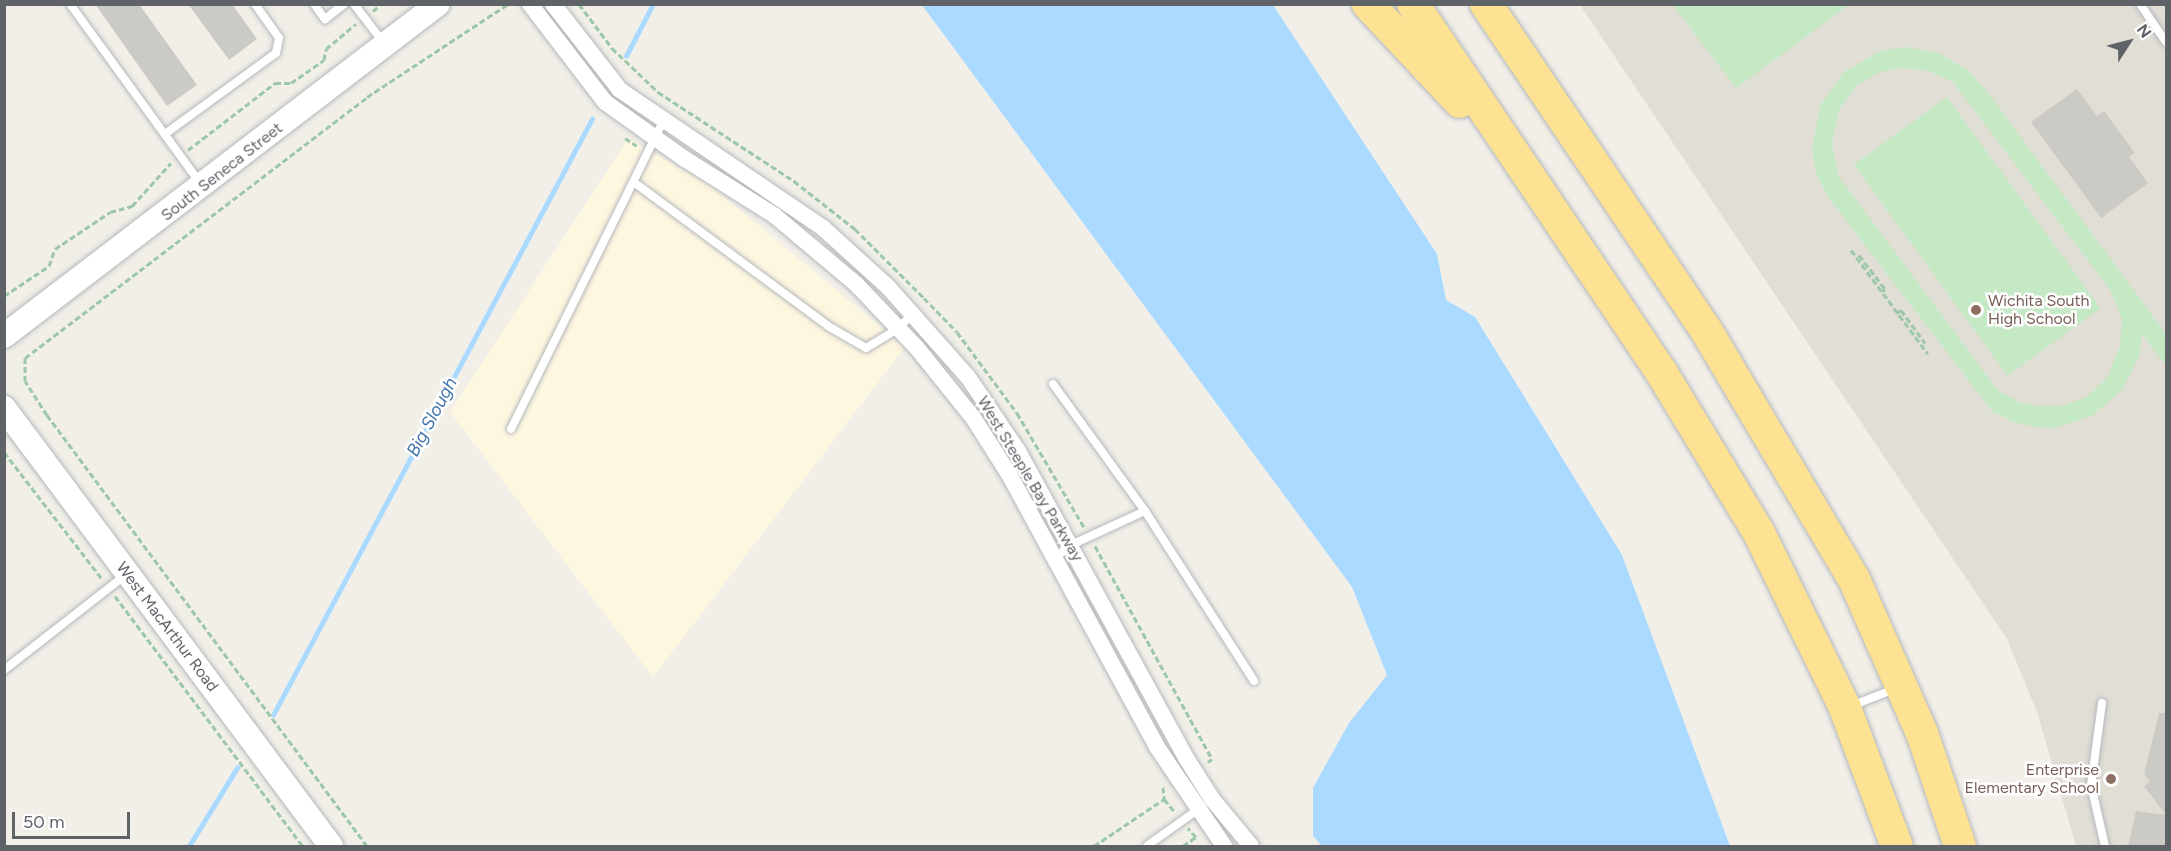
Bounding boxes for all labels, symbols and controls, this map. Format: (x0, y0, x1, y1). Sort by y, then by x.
north arrow (2099, 12, 2159, 72)
text: N (2133, 21, 2155, 42)
street label: South Seneca Street (157, 119, 287, 225)
place label: Wichita South High School (1988, 291, 2089, 329)
marker: Wichita South High School (1969, 303, 1983, 317)
water label: Big Slough (402, 374, 462, 460)
street label: West Steeple Bay Parkway (973, 393, 1087, 565)
street label: West MacArthur Road (112, 558, 222, 696)
place label: Enterprise Elementary School (1965, 760, 2099, 798)
marker: Enterprise Elementary School (2104, 772, 2118, 786)
scale bar (15, 800, 134, 838)
text: 50 m (23, 811, 65, 833)

